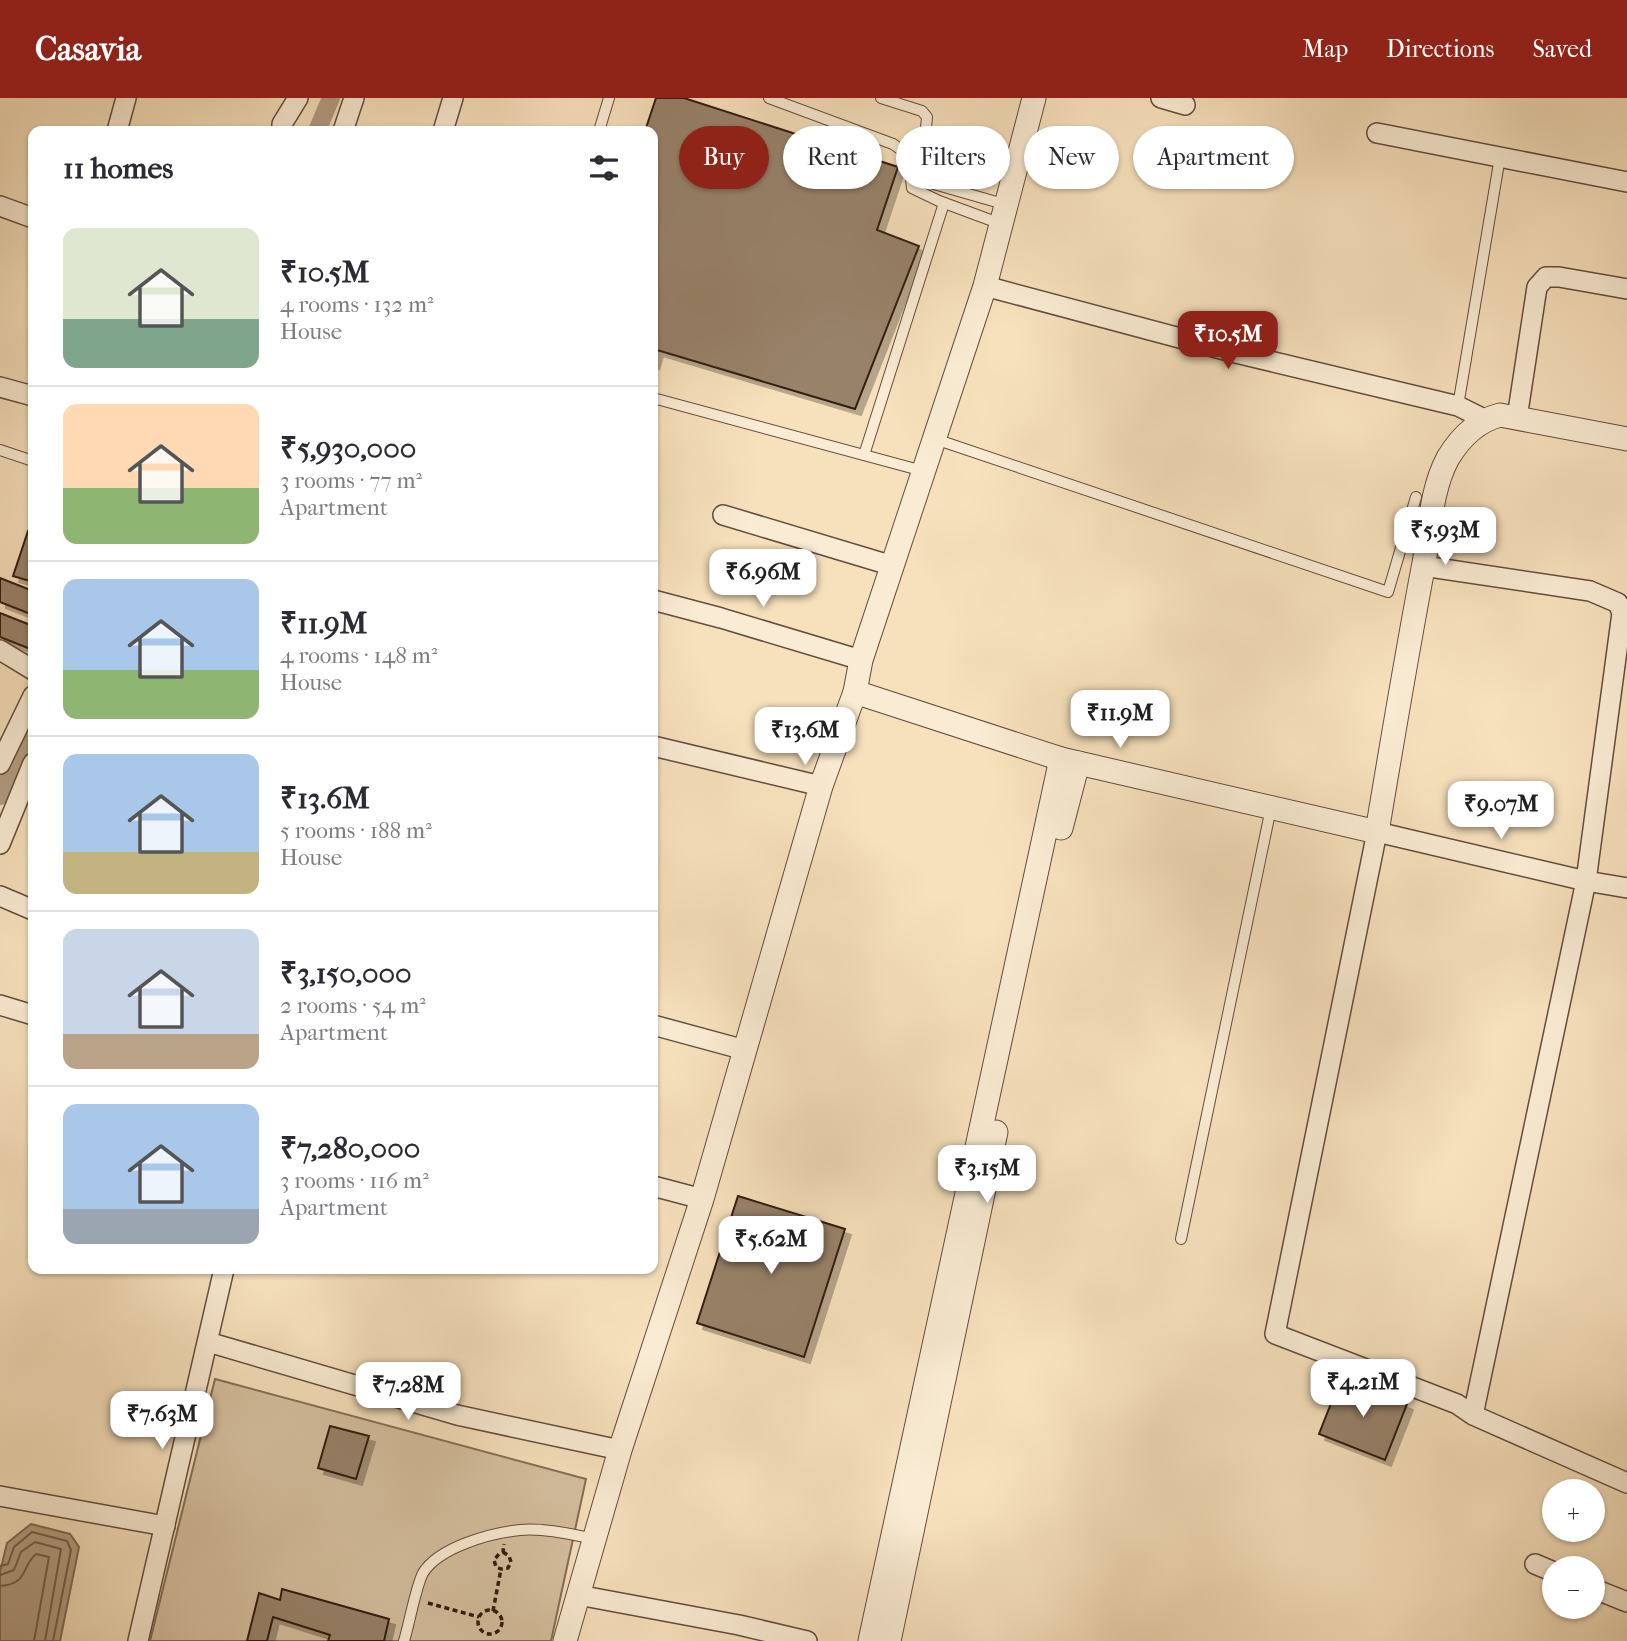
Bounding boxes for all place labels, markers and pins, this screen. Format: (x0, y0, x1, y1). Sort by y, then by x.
pin: ₹10.5M (1171, 312, 1285, 371)
pin: ₹5.93M (1388, 508, 1502, 567)
pin: ₹6.96M (706, 550, 820, 609)
pin: ₹11.9M (1063, 690, 1177, 750)
pin: ₹13.6M (748, 708, 862, 767)
pin: ₹9.07M (1444, 782, 1558, 841)
pin: ₹3.15M (930, 1146, 1044, 1205)
pin: ₹5.62M (714, 1216, 828, 1276)
pin: ₹4.21M (1306, 1360, 1420, 1419)
pin: ₹7.28M (351, 1362, 465, 1422)
pin: ₹7.63M (105, 1392, 219, 1451)

